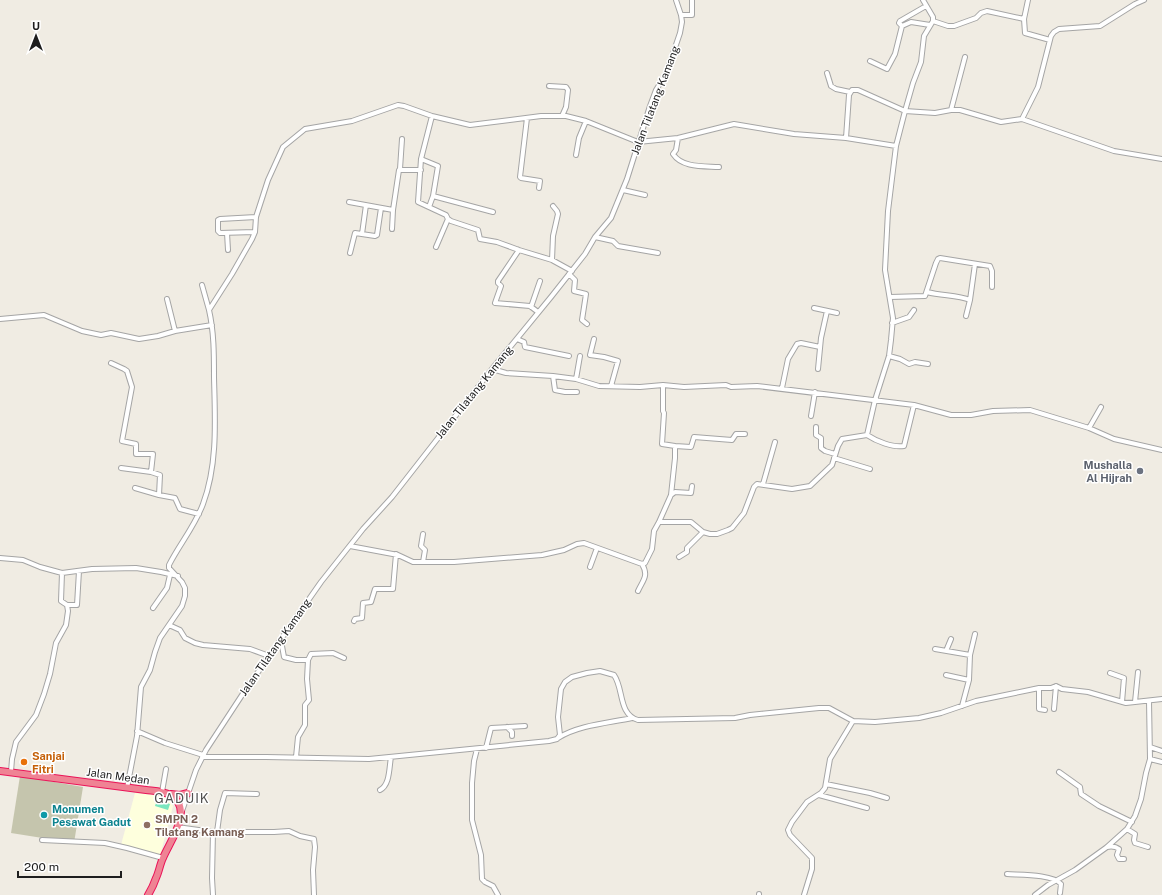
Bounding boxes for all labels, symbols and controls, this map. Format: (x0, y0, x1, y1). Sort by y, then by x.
north arrow (16, 16, 56, 56)
text: U (32, 20, 40, 32)
street label: Jalan Tilatang Kamang (629, 44, 681, 156)
street label: Jalan Tilatang Kamang (433, 343, 515, 441)
place label: Mushalla Al Hijrah (1084, 459, 1132, 484)
marker: Mushalla Al Hijrah (1135, 466, 1145, 476)
street label: Jalan Tilatang Kamang (237, 596, 313, 698)
place label: Sanjai Fitri (32, 750, 65, 775)
marker: Sanjai Fitri (19, 757, 29, 767)
street label: Jalan Medan (86, 766, 150, 786)
district label: GADUIK (154, 791, 210, 806)
place label: Monumen Pesawat Gadut (52, 803, 132, 828)
marker: Monumen Pesawat Gadut (39, 810, 49, 820)
place label: SMPN 2 Tilatang Kamang (155, 813, 245, 838)
marker: SMPN 2 Tilatang Kamang (142, 820, 152, 830)
scale bar (18, 853, 121, 879)
text: 200 m (24, 860, 59, 874)

